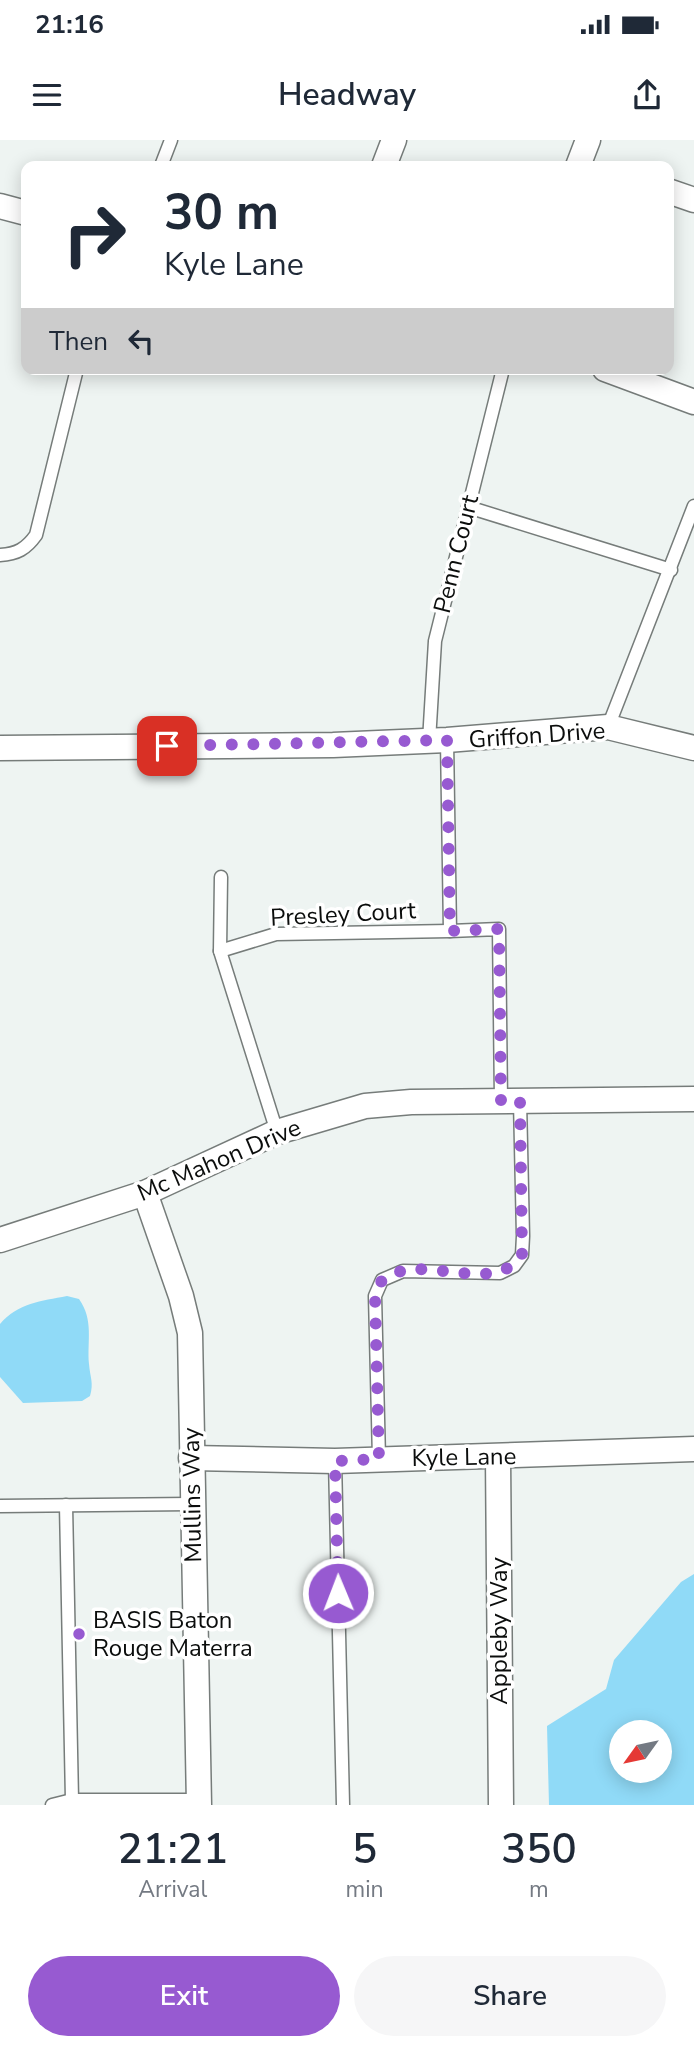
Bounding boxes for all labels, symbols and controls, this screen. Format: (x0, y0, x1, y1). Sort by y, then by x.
text: 21:16 (35, 7, 104, 42)
text: Headway (278, 73, 416, 116)
icon: menu (28, 76, 66, 114)
icon: share (628, 76, 666, 114)
text: 30 m (164, 179, 279, 246)
icon: right (49, 189, 140, 280)
text: Kyle Lane (164, 243, 304, 286)
icon: left (122, 322, 160, 360)
text: Then (49, 324, 108, 359)
street label: Penn Court (426, 491, 486, 616)
street label: Griffon Drive (468, 714, 606, 756)
pin (137, 716, 197, 776)
icon: arrive (148, 727, 186, 765)
street label: Presley Court (269, 894, 417, 934)
street label: Mc Mahon Drive (132, 1111, 306, 1209)
street label: Mullins Way (175, 1427, 209, 1563)
street label: Kyle Lane (411, 1440, 517, 1474)
position arrow (301, 1556, 375, 1630)
street label: Appleby Way (483, 1557, 515, 1705)
place label: BASIS Baton Rouge Materra (93, 1604, 253, 1664)
marker: BASIS Baton Rouge Materra (71, 1626, 87, 1642)
north arrow (609, 1720, 672, 1783)
map controls (609, 1720, 672, 1783)
text: 21:21 (117, 1821, 228, 1878)
text: 5 (352, 1821, 377, 1878)
text: 350 (501, 1821, 577, 1878)
text: Arrival (138, 1874, 207, 1905)
text: min (346, 1874, 384, 1905)
text: m (529, 1874, 549, 1905)
button: Exit (28, 1956, 340, 2036)
button: Share (354, 1956, 666, 2036)

